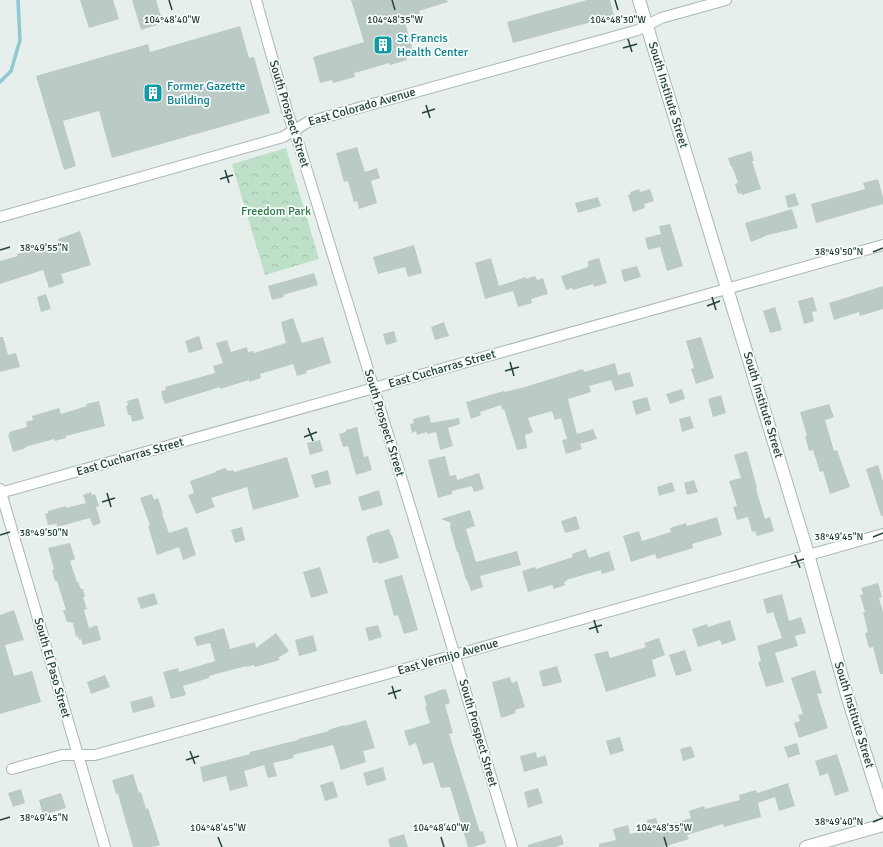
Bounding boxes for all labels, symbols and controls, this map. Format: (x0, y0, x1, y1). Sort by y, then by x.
text: 104°48'40"W (144, 14, 200, 26)
text: 104°48'35"W (367, 14, 423, 26)
text: 104°48'30"W (590, 14, 646, 26)
place label: St Francis Health Center (397, 31, 469, 60)
building icon: St Francis Health Center (372, 34, 394, 56)
street label: South Institute Street (645, 40, 691, 150)
street label: South Prospect Street (266, 59, 312, 169)
place label: Former Gazette Building (167, 79, 246, 108)
building icon: Former Gazette Building (142, 82, 164, 104)
street label: East Colorado Avenue (307, 84, 417, 130)
park label: Freedom Park (241, 204, 311, 219)
text: 38°49'55"N (20, 242, 68, 254)
text: 38°49'50"N (815, 246, 863, 258)
street label: East Cucharras Street (387, 347, 497, 391)
street label: South Institute Street (740, 350, 786, 460)
street label: South Prospect Street (361, 368, 407, 478)
street label: East Cucharras Street (75, 435, 185, 479)
text: 38°49'50"N (20, 527, 68, 539)
text: 38°49'45"N (815, 531, 863, 543)
street label: South El Paso Street (30, 616, 74, 720)
street label: East Vermijo Avenue (396, 635, 500, 679)
street label: South Institute Street (831, 660, 877, 770)
street label: South Prospect Street (455, 677, 501, 789)
text: 38°49'45"N (20, 812, 68, 824)
text: 38°49'40"N (815, 816, 863, 828)
text: 104°48'45"W (190, 822, 246, 834)
text: 104°48'40"W (413, 822, 469, 834)
text: 104°48'35"W (636, 822, 692, 834)

